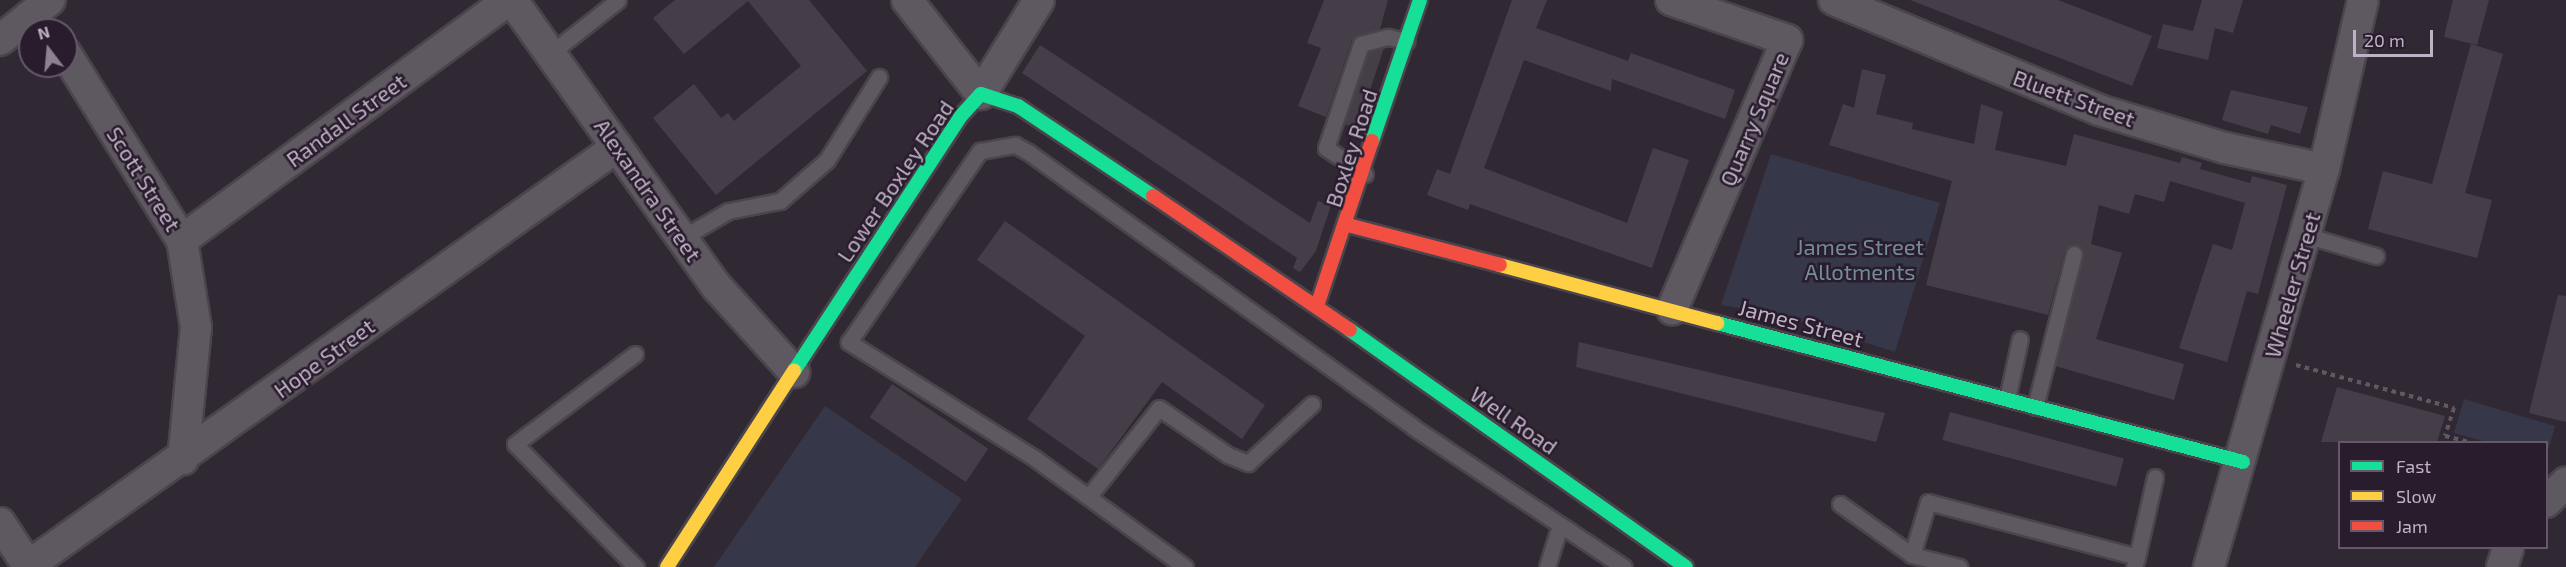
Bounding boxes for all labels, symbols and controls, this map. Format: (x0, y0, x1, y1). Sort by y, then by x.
north arrow (18, 18, 78, 78)
scale bar (2356, 18, 2436, 56)
text: N (35, 21, 52, 43)
text: 20 m (2364, 29, 2405, 51)
street label: Quarry Square (1714, 48, 1794, 190)
street label: Bluett Street (2010, 64, 2138, 132)
street label: Randall Street (281, 68, 411, 172)
street label: Boxley Road (1319, 85, 1383, 211)
street label: Lower Boxley Road (831, 95, 959, 267)
street label: Alexandra Street (589, 114, 707, 266)
street label: Scott Street (101, 122, 187, 236)
street label: Wheeler Street (2259, 209, 2325, 361)
park label: James Street Allotments (1796, 233, 1924, 284)
street label: James Street (1736, 294, 1866, 352)
street label: Hope Street (269, 313, 379, 403)
street label: Well Road (1465, 380, 1563, 460)
legend (2338, 441, 2548, 549)
text: Fast (2396, 455, 2431, 477)
text: Slow (2396, 485, 2436, 507)
text: Jam (2396, 515, 2428, 537)

